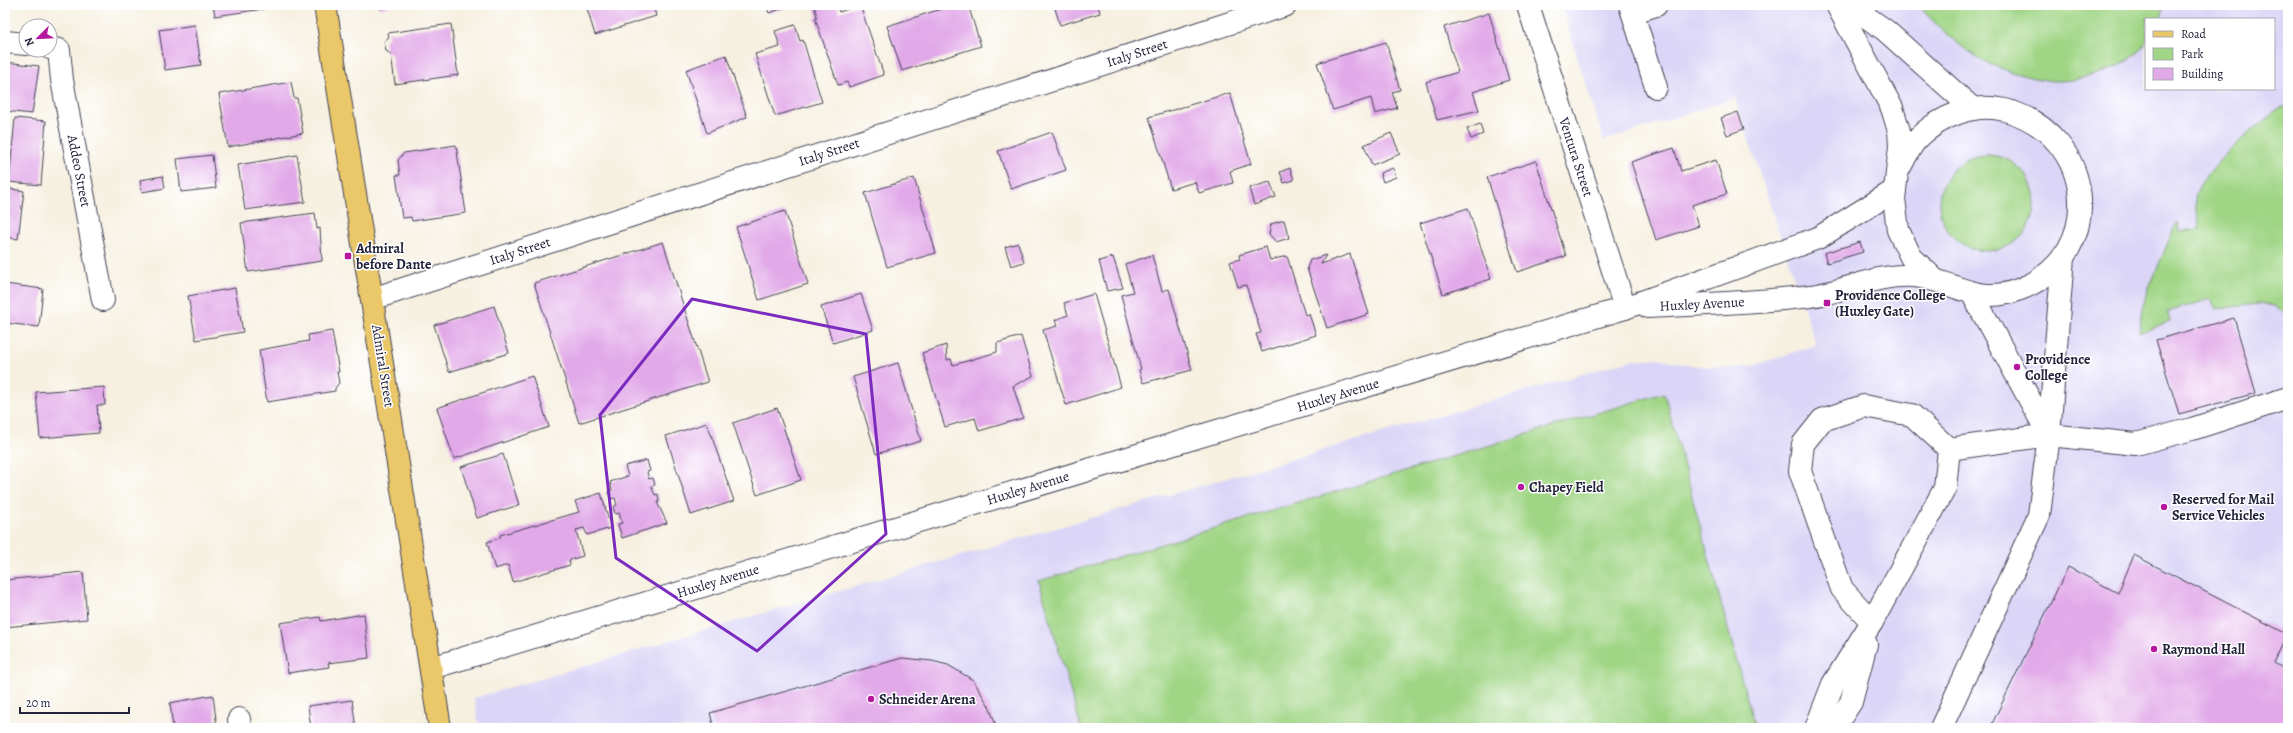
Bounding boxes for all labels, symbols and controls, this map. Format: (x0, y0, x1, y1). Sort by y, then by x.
north arrow (18, 18, 58, 58)
legend (2145, 18, 2275, 90)
text: Road (2181, 26, 2207, 42)
street label: Italy Street (1104, 34, 1170, 72)
text: N (21, 35, 38, 49)
text: Park (2181, 46, 2204, 62)
text: Building (2181, 66, 2223, 82)
street label: Ventura Street (1554, 114, 1598, 200)
street label: Addeo Street (62, 132, 95, 209)
street label: Italy Street (796, 133, 862, 171)
street label: Italy Street (487, 232, 553, 270)
place label: Admiral before Dante (355, 239, 432, 274)
marker: Admiral before Dante (343, 251, 353, 261)
place label: Providence College (Huxley Gate) (1835, 286, 1946, 321)
street label: Huxley Avenue (1659, 292, 1745, 316)
marker: Providence College (Huxley Gate) (1822, 298, 1832, 308)
street label: Admiral Street (367, 322, 399, 409)
place label: Providence College (2025, 350, 2091, 385)
marker: Providence College (2012, 362, 2022, 372)
street label: Huxley Avenue (1294, 373, 1382, 417)
street label: Huxley Avenue (984, 466, 1072, 510)
place label: Chapey Field (1529, 478, 1604, 497)
marker: Chapey Field (1516, 482, 1526, 492)
place label: Reserved for Mail Service Vehicles (2172, 490, 2274, 525)
marker: Reserved for Mail Service Vehicles (2159, 502, 2169, 512)
street label: Huxley Avenue (674, 559, 762, 603)
place label: Raymond Hall (2162, 640, 2245, 659)
marker: Raymond Hall (2149, 644, 2159, 654)
scale bar (20, 689, 129, 715)
place label: Schneider Arena (879, 690, 976, 709)
marker: Schneider Arena (866, 694, 876, 704)
text: 20 m (26, 695, 50, 711)

